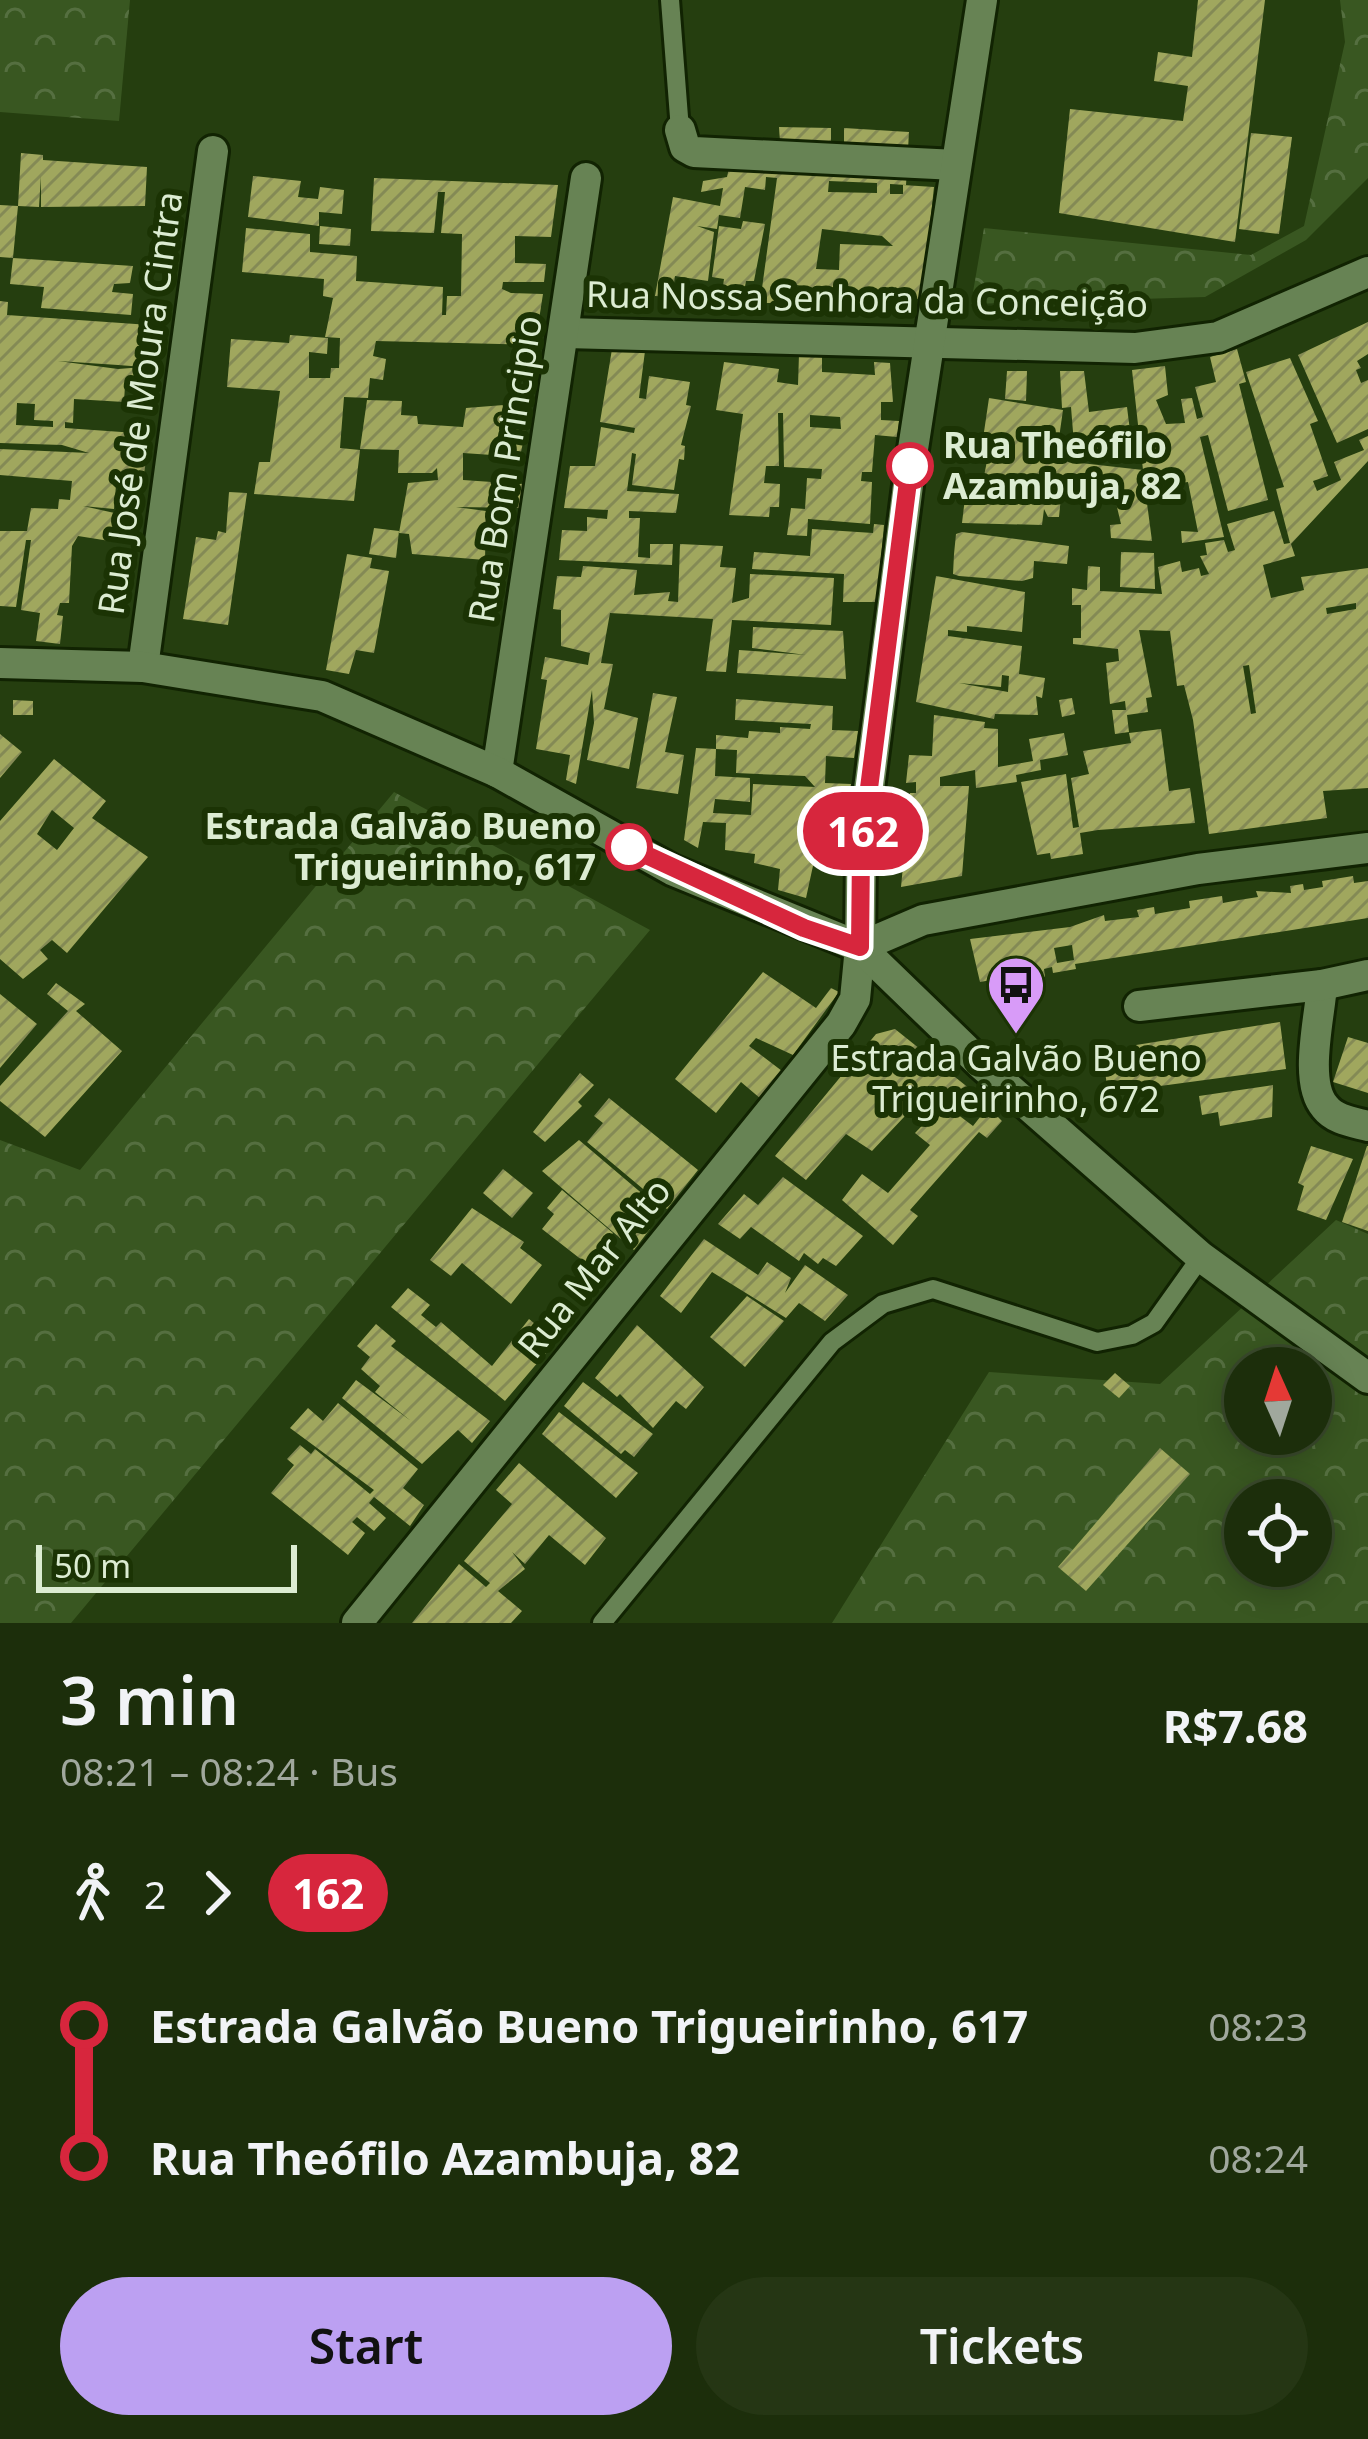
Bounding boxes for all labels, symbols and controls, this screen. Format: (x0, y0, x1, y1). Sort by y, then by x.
street label: Rua José de Moura Cintra (86, 188, 193, 618)
street label: Rua Nossa Senhora da Conceição (586, 269, 1148, 328)
street label: Rua Bom Principio (456, 312, 553, 626)
place label: Rua Theófilo Azambuja, 82 (943, 420, 1182, 510)
marker: Rua Theófilo Azambuja, 82 (888, 444, 932, 488)
line badge: 162 (794, 792, 932, 870)
place label: Estrada Galvão Bueno Trigueirinho, 617 (204, 801, 596, 891)
text: 162 (827, 802, 899, 859)
marker: Estrada Galvão Bueno Trigueirinho, 617 (607, 825, 651, 869)
bus stop icon: Estrada Galvão Bueno Trigueirinho, 672 (985, 954, 1047, 1036)
place label: Estrada Galvão Bueno Trigueirinho, 672 (830, 1033, 1202, 1123)
street label: Rua Mar Alto (506, 1167, 681, 1368)
north arrow (1224, 1347, 1332, 1455)
map controls (1224, 1347, 1332, 1587)
button: locate (1224, 1479, 1332, 1587)
scale bar (36, 1539, 297, 1592)
text: 50 m (54, 1543, 131, 1588)
text: 3 min (60, 1654, 239, 1744)
text: R$7.68 (1163, 1695, 1308, 1756)
text: 08:21 – 08:24 · Bus (60, 1744, 398, 1797)
icon: walk (60, 1860, 126, 1926)
icon: forward (184, 1860, 250, 1926)
text: 162 (292, 1864, 364, 1921)
text: 2 (144, 1867, 166, 1920)
text: Estrada Galvão Bueno Trigueirinho, 617 (150, 1995, 1028, 2056)
text: 08:23 (1208, 1999, 1308, 2052)
text: Rua Theófilo Azambuja, 82 (150, 2127, 740, 2188)
text: 08:24 (1208, 2131, 1308, 2184)
button: Start (60, 2277, 672, 2415)
button: Tickets (696, 2277, 1308, 2415)

